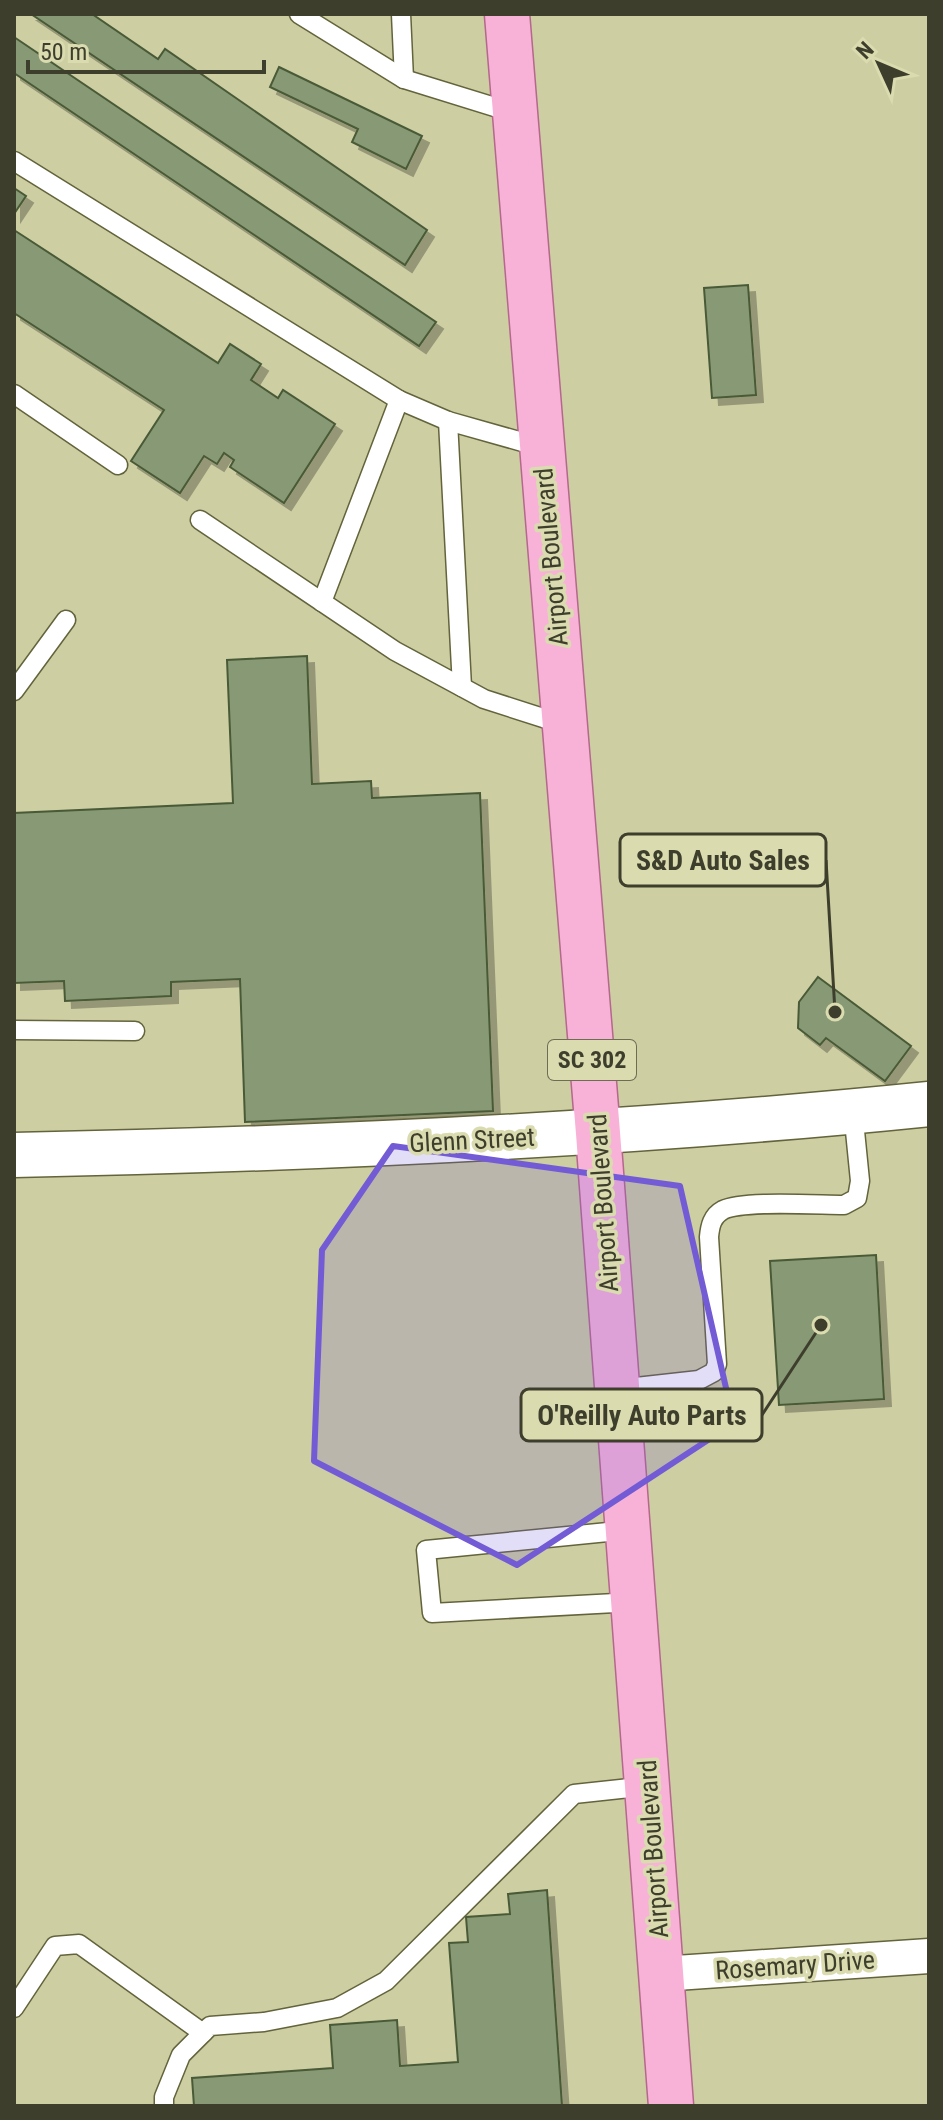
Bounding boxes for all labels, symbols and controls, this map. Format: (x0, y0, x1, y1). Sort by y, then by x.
scale bar (28, 24, 264, 74)
north arrow (839, 24, 919, 104)
text: N (851, 37, 879, 64)
text: 50 m (40, 38, 87, 66)
street label: Airport Boulevard (528, 467, 574, 647)
callout: S&D Auto Sales (620, 834, 826, 886)
text: S&D Auto Sales (636, 844, 810, 877)
road number: SC 302 (548, 1040, 636, 1080)
street label: Airport Boulevard (582, 1113, 624, 1293)
street label: Glenn Street (408, 1122, 536, 1158)
callout: O'Reilly Auto Parts (521, 1389, 762, 1441)
text: O'Reilly Auto Parts (537, 1399, 747, 1432)
street label: Airport Boulevard (632, 1759, 674, 1939)
street label: Rosemary Drive (714, 1944, 876, 1986)

